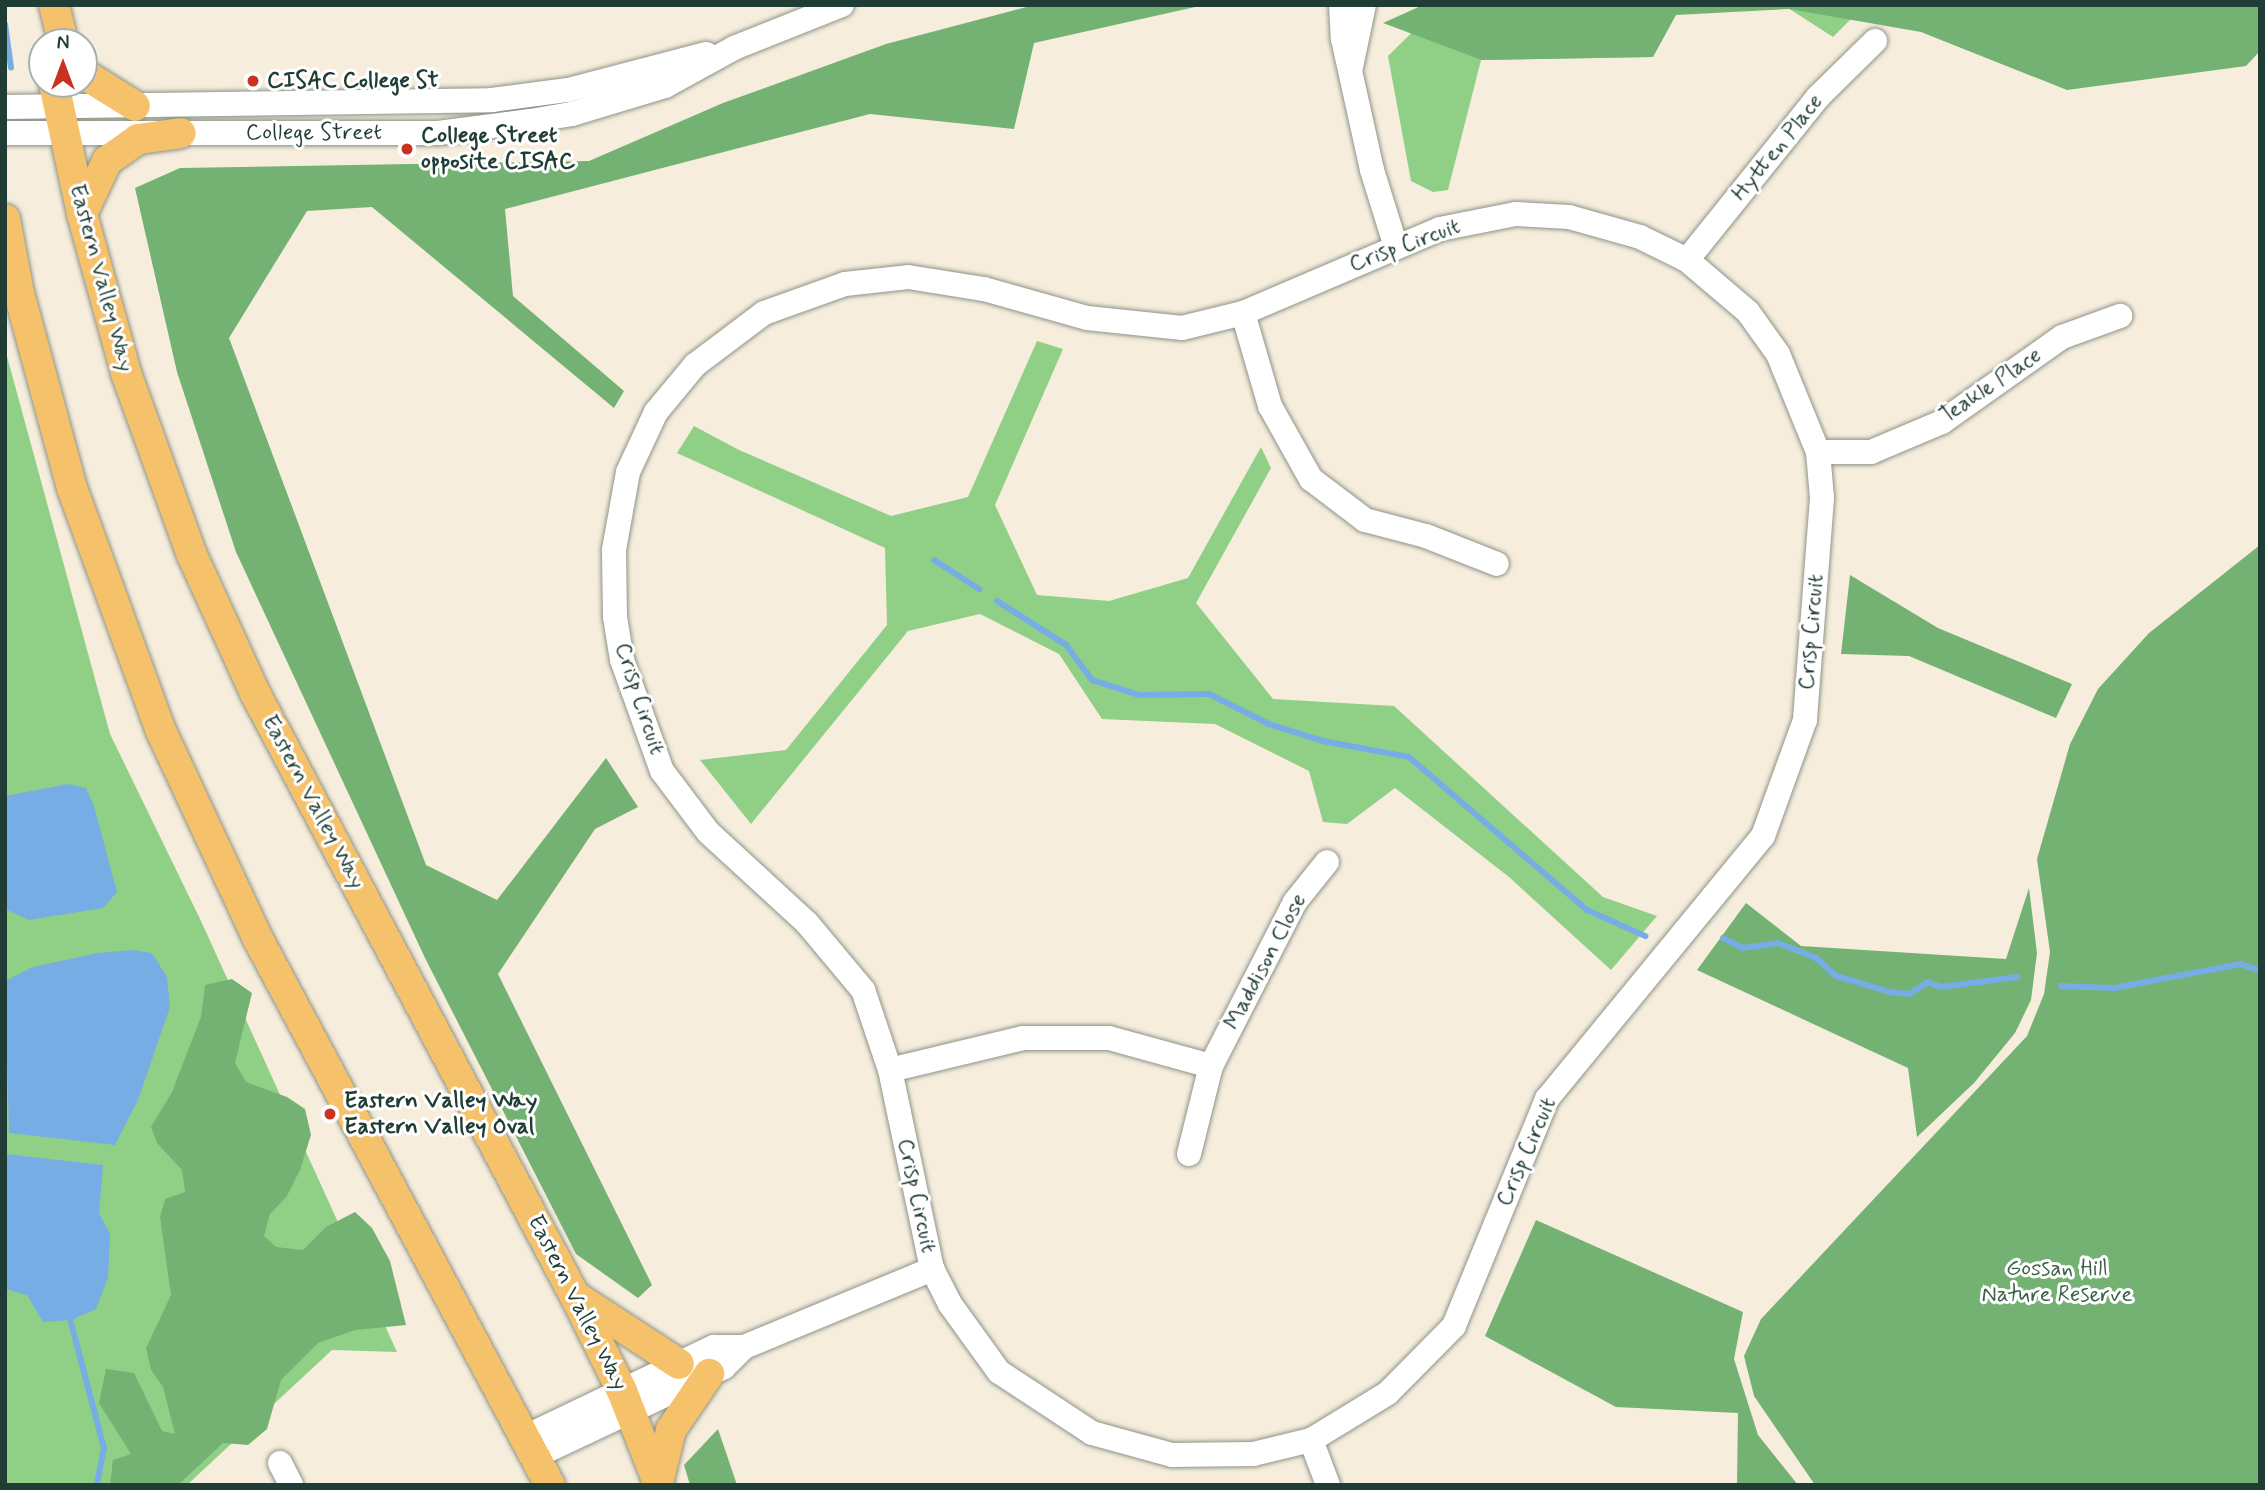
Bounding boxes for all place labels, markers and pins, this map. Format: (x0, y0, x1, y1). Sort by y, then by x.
place label: CISAC College St (267, 67, 439, 95)
marker: CISAC College St (245, 73, 261, 89)
place label: College Street opposite CISAC (421, 122, 574, 176)
marker: College Street opposite CISAC (399, 141, 415, 157)
place label: Eastern Valley Way Eastern Valley Oval (344, 1087, 532, 1141)
marker: Eastern Valley Way Eastern Valley Oval (322, 1106, 338, 1122)

